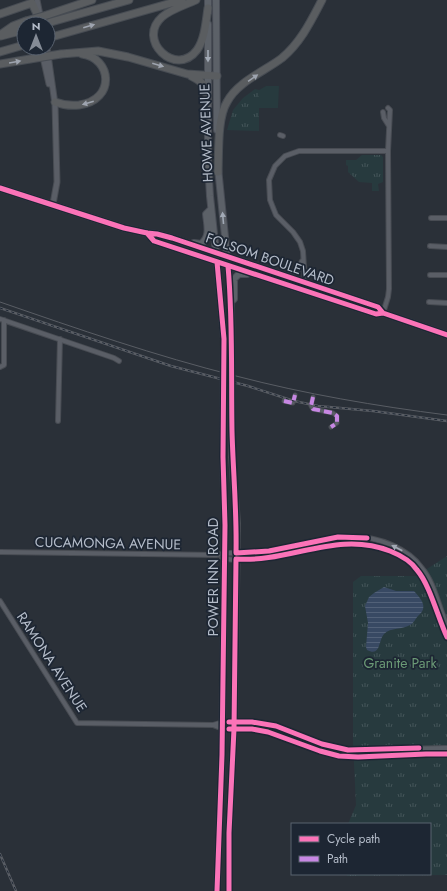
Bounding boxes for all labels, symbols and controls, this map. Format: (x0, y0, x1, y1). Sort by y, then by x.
north arrow (16, 16, 56, 56)
text: N (32, 18, 40, 34)
one-way arrow (84, 23, 96, 29)
one-way arrow (205, 50, 211, 63)
one-way arrow (9, 59, 21, 65)
one-way arrow (152, 62, 164, 68)
one-way arrow (248, 74, 258, 82)
street label: HOWE AVENUE (194, 83, 218, 183)
one-way arrow (81, 100, 93, 106)
one-way arrow (219, 212, 226, 224)
street label: FOLSOM BOULEVARD (203, 228, 337, 290)
street label: POWER INN ROAD (203, 518, 223, 636)
street label: CUCAMONGA AVENUE (35, 532, 181, 554)
one-way arrow (391, 545, 403, 551)
street label: RAMONA AVENUE (12, 608, 92, 716)
park label: Granite Park (363, 653, 437, 673)
legend (291, 823, 431, 875)
text: Cycle path (327, 830, 380, 848)
text: Path (327, 850, 348, 868)

